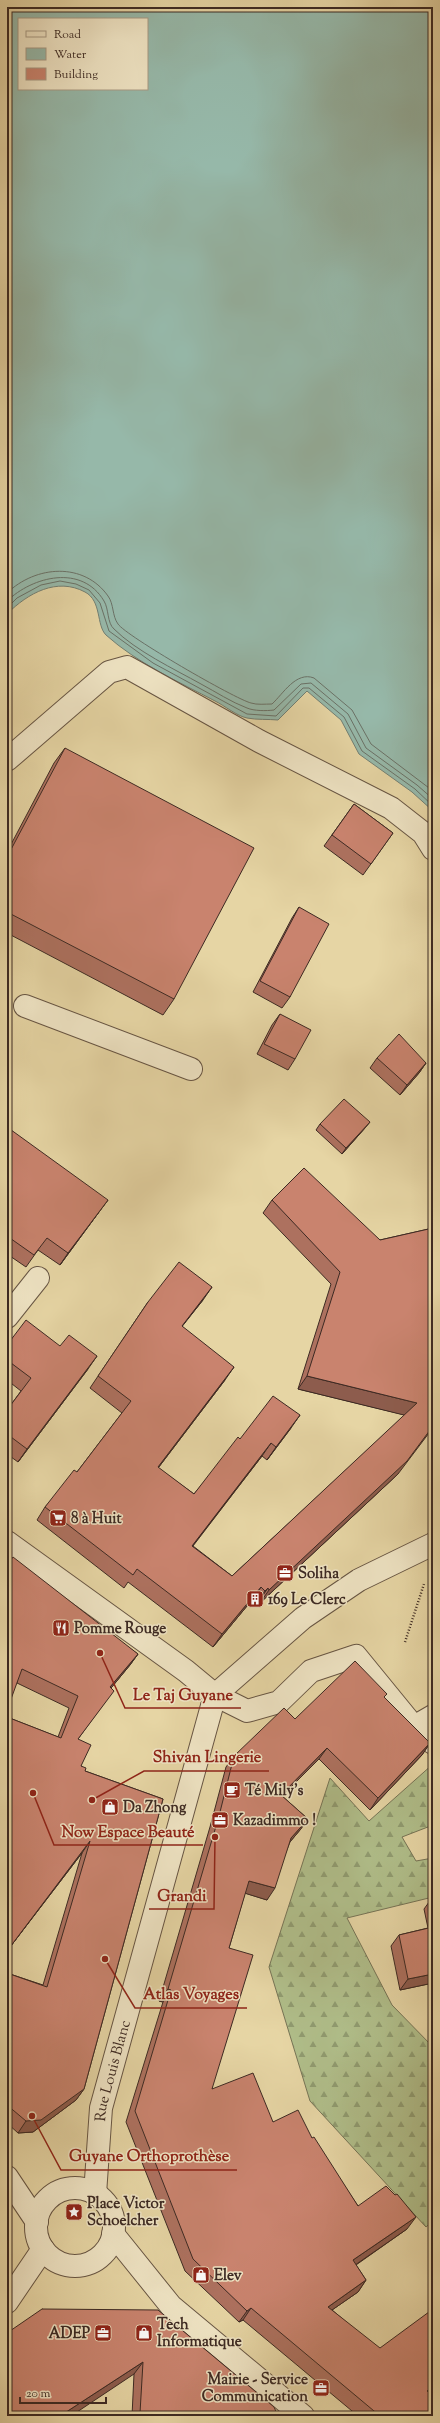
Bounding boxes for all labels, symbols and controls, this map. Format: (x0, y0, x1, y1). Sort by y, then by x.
legend (18, 18, 148, 90)
text: Road (54, 26, 81, 44)
text: Water (54, 46, 87, 64)
text: Building (54, 66, 98, 84)
supermarket icon: 8 à Huit (48, 1508, 68, 1528)
place label: 8 à Huit (71, 1509, 122, 1530)
office icon: Soliha (275, 1563, 295, 1583)
place label: Soliha (298, 1564, 339, 1585)
building icon: 169 Le Clerc (245, 1589, 265, 1609)
place label: 169 Le Clerc (268, 1590, 346, 1611)
restaurant icon: Pomme Rouge (51, 1618, 71, 1638)
place label: Pomme Rouge (74, 1619, 166, 1640)
callout: Le Taj Guyane (125, 1680, 241, 1708)
text: Le Taj Guyane (133, 1685, 233, 1708)
callout: Shivan Lingerie (144, 1743, 269, 1771)
text: Shivan Lingerie (153, 1747, 262, 1770)
cafe icon: Té Mily's (222, 1780, 242, 1800)
place label: Té Mily's (245, 1781, 303, 1802)
shop icon: Da Zhong (100, 1797, 120, 1817)
place label: Da Zhong (123, 1798, 187, 1819)
office icon: Kazadimmo ! (210, 1810, 230, 1830)
place label: Kazadimmo ! (233, 1811, 316, 1832)
callout: Now Espace Beauté (54, 1817, 203, 1845)
text: Now Espace Beauté (61, 1822, 195, 1845)
callout: Grandi (149, 1881, 214, 1909)
text: Grandi (157, 1886, 207, 1909)
callout: Atlas Voyages (135, 1980, 247, 2008)
text: Atlas Voyages (143, 1984, 239, 2007)
street label: Rue Louis Blanc (91, 2018, 137, 2122)
callout: Guyane Orthoprothèse (61, 2142, 237, 2170)
text: Guyane Orthoprothèse (69, 2146, 230, 2169)
place label: Place Victor Schoelcher (87, 2194, 165, 2232)
place icon: Place Victor Schoelcher (64, 2202, 84, 2222)
shop icon: Elev (191, 2265, 211, 2285)
place label: Elev (214, 2266, 242, 2287)
place label: Tech Informatique (157, 2315, 242, 2353)
office icon: ADEP (93, 2323, 113, 2343)
shop icon: Tech Informatique (134, 2323, 154, 2343)
place label: ADEP (48, 2324, 91, 2345)
place label: Mairie - Service Communication (202, 2370, 308, 2408)
office icon: Mairie - Service Communication (311, 2378, 331, 2398)
scale bar (20, 2379, 106, 2405)
text: 20 m (26, 2385, 51, 2403)

